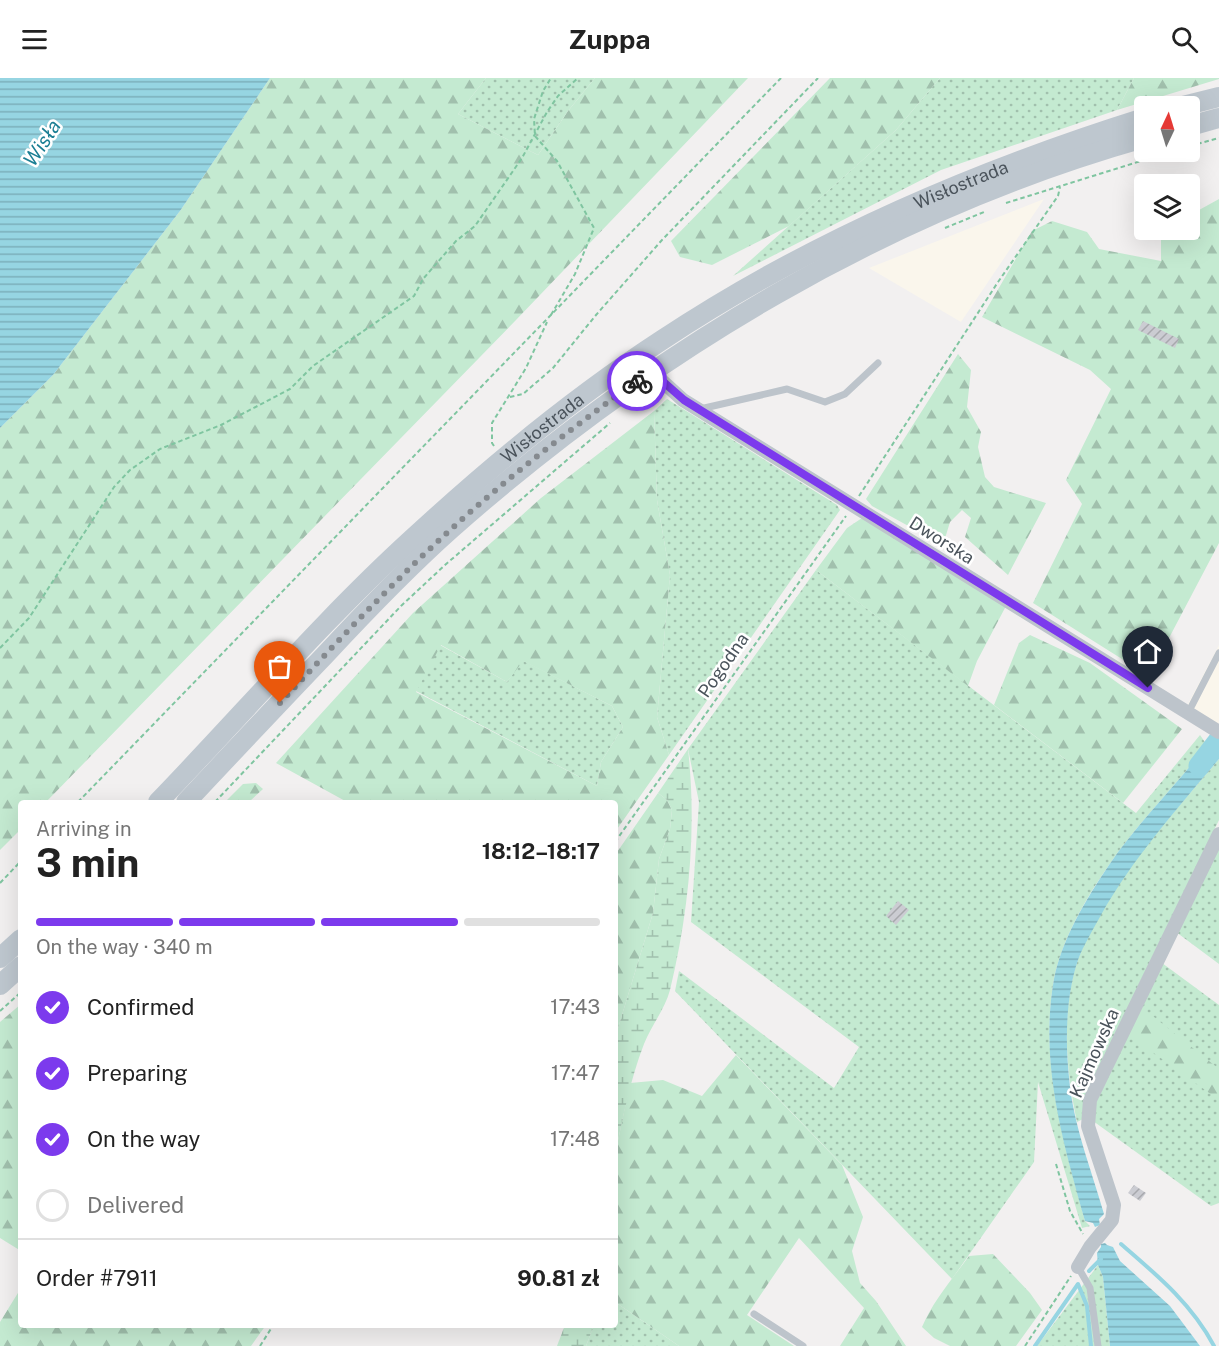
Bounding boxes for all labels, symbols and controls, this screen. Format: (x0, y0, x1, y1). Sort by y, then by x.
icon: menu (18, 23, 51, 56)
text: Zuppa (568, 23, 651, 55)
icon: search (1168, 23, 1201, 56)
north arrow (1134, 96, 1200, 162)
map controls (1134, 96, 1200, 240)
water label: Wisła (18, 115, 66, 171)
street label: Wisłostrada (910, 156, 1011, 213)
button: layers (1134, 174, 1200, 240)
courier (607, 351, 667, 411)
icon: bike (621, 365, 654, 398)
street label: Wisłostrada (496, 388, 588, 467)
street label: Dworska (906, 512, 978, 568)
pin (1122, 626, 1173, 688)
street label: Pogodna (693, 629, 753, 701)
icon: home (1131, 635, 1164, 668)
pin (254, 641, 305, 703)
icon: bag (263, 650, 296, 683)
text: Arriving in (36, 817, 131, 841)
text: 18:12–18:17 (482, 838, 600, 864)
text: 3 min (36, 840, 139, 886)
text: On the way · 340 m (36, 935, 213, 959)
icon: check (36, 991, 69, 1024)
text: Confirmed (87, 994, 194, 1020)
text: 17:43 (550, 995, 600, 1019)
street label: Kajmowska (1065, 1005, 1123, 1101)
icon: check (36, 1057, 69, 1090)
text: Preparing (87, 1060, 188, 1086)
text: 17:47 (551, 1061, 600, 1085)
icon: check (36, 1123, 69, 1156)
text: On the way (87, 1126, 200, 1152)
text: 17:48 (550, 1127, 600, 1151)
text: Delivered (87, 1192, 184, 1218)
text: Order #7911 (36, 1265, 158, 1291)
text: 90.81 zł (517, 1265, 600, 1291)

